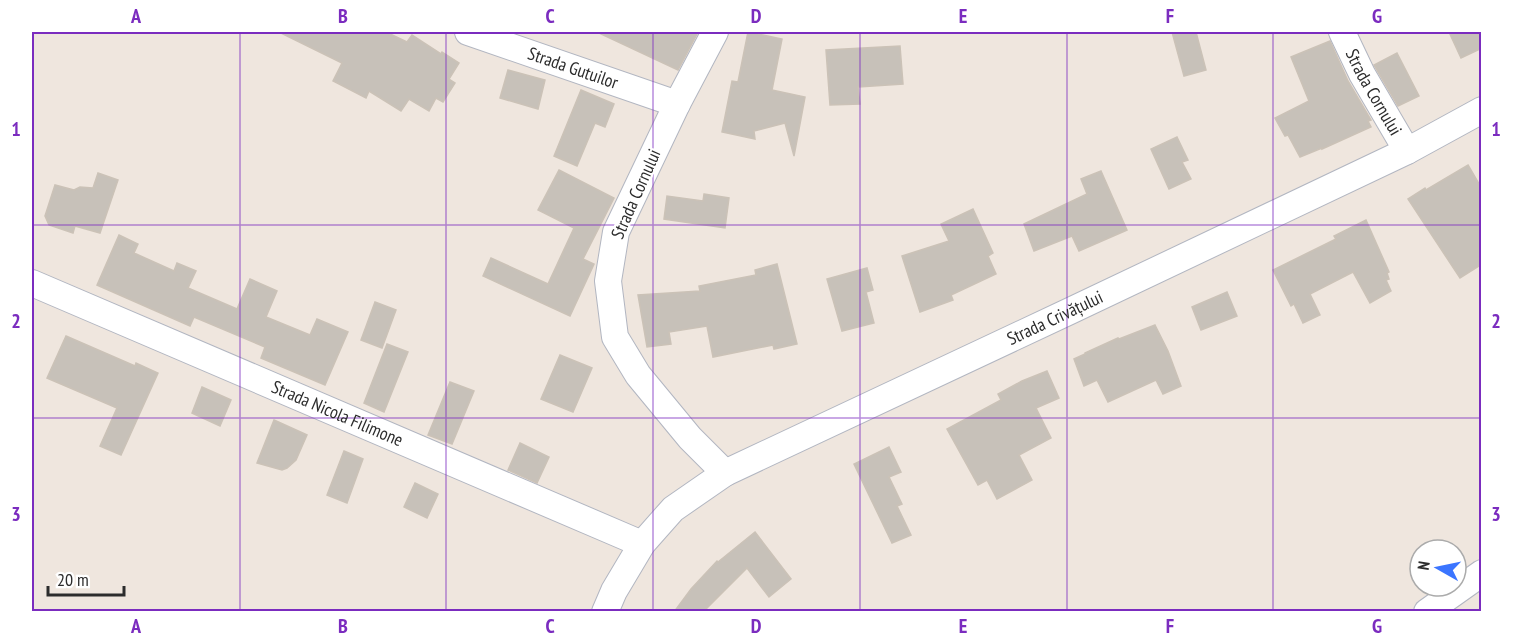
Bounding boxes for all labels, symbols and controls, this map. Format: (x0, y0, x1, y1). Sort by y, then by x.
text: A (130, 3, 142, 29)
text: B (338, 3, 348, 29)
text: C (545, 3, 555, 29)
text: D (751, 3, 762, 29)
text: E (959, 3, 967, 29)
text: F (1166, 3, 1174, 29)
text: G (1372, 3, 1382, 29)
street label: Strada Gutuilor (525, 42, 621, 94)
street label: Strada Cornului (1341, 45, 1407, 139)
text: 1 (11, 116, 21, 142)
text: 1 (1491, 116, 1501, 142)
street label: Strada Cornului (606, 145, 666, 242)
street label: Strada Crivățului (1003, 285, 1106, 350)
text: 2 (11, 308, 21, 334)
text: 2 (1491, 308, 1501, 334)
street label: Strada Nicola Filimone (268, 375, 407, 451)
text: 3 (11, 501, 21, 527)
text: 3 (1491, 501, 1501, 527)
north arrow (1408, 538, 1468, 598)
scale bar (48, 559, 124, 597)
text: N (1413, 560, 1434, 571)
text: 20 m (57, 568, 89, 591)
text: A (130, 613, 142, 639)
text: B (338, 613, 348, 639)
text: C (545, 613, 555, 639)
text: D (751, 613, 762, 639)
text: E (959, 613, 967, 639)
text: F (1166, 613, 1174, 639)
text: G (1372, 613, 1382, 639)

